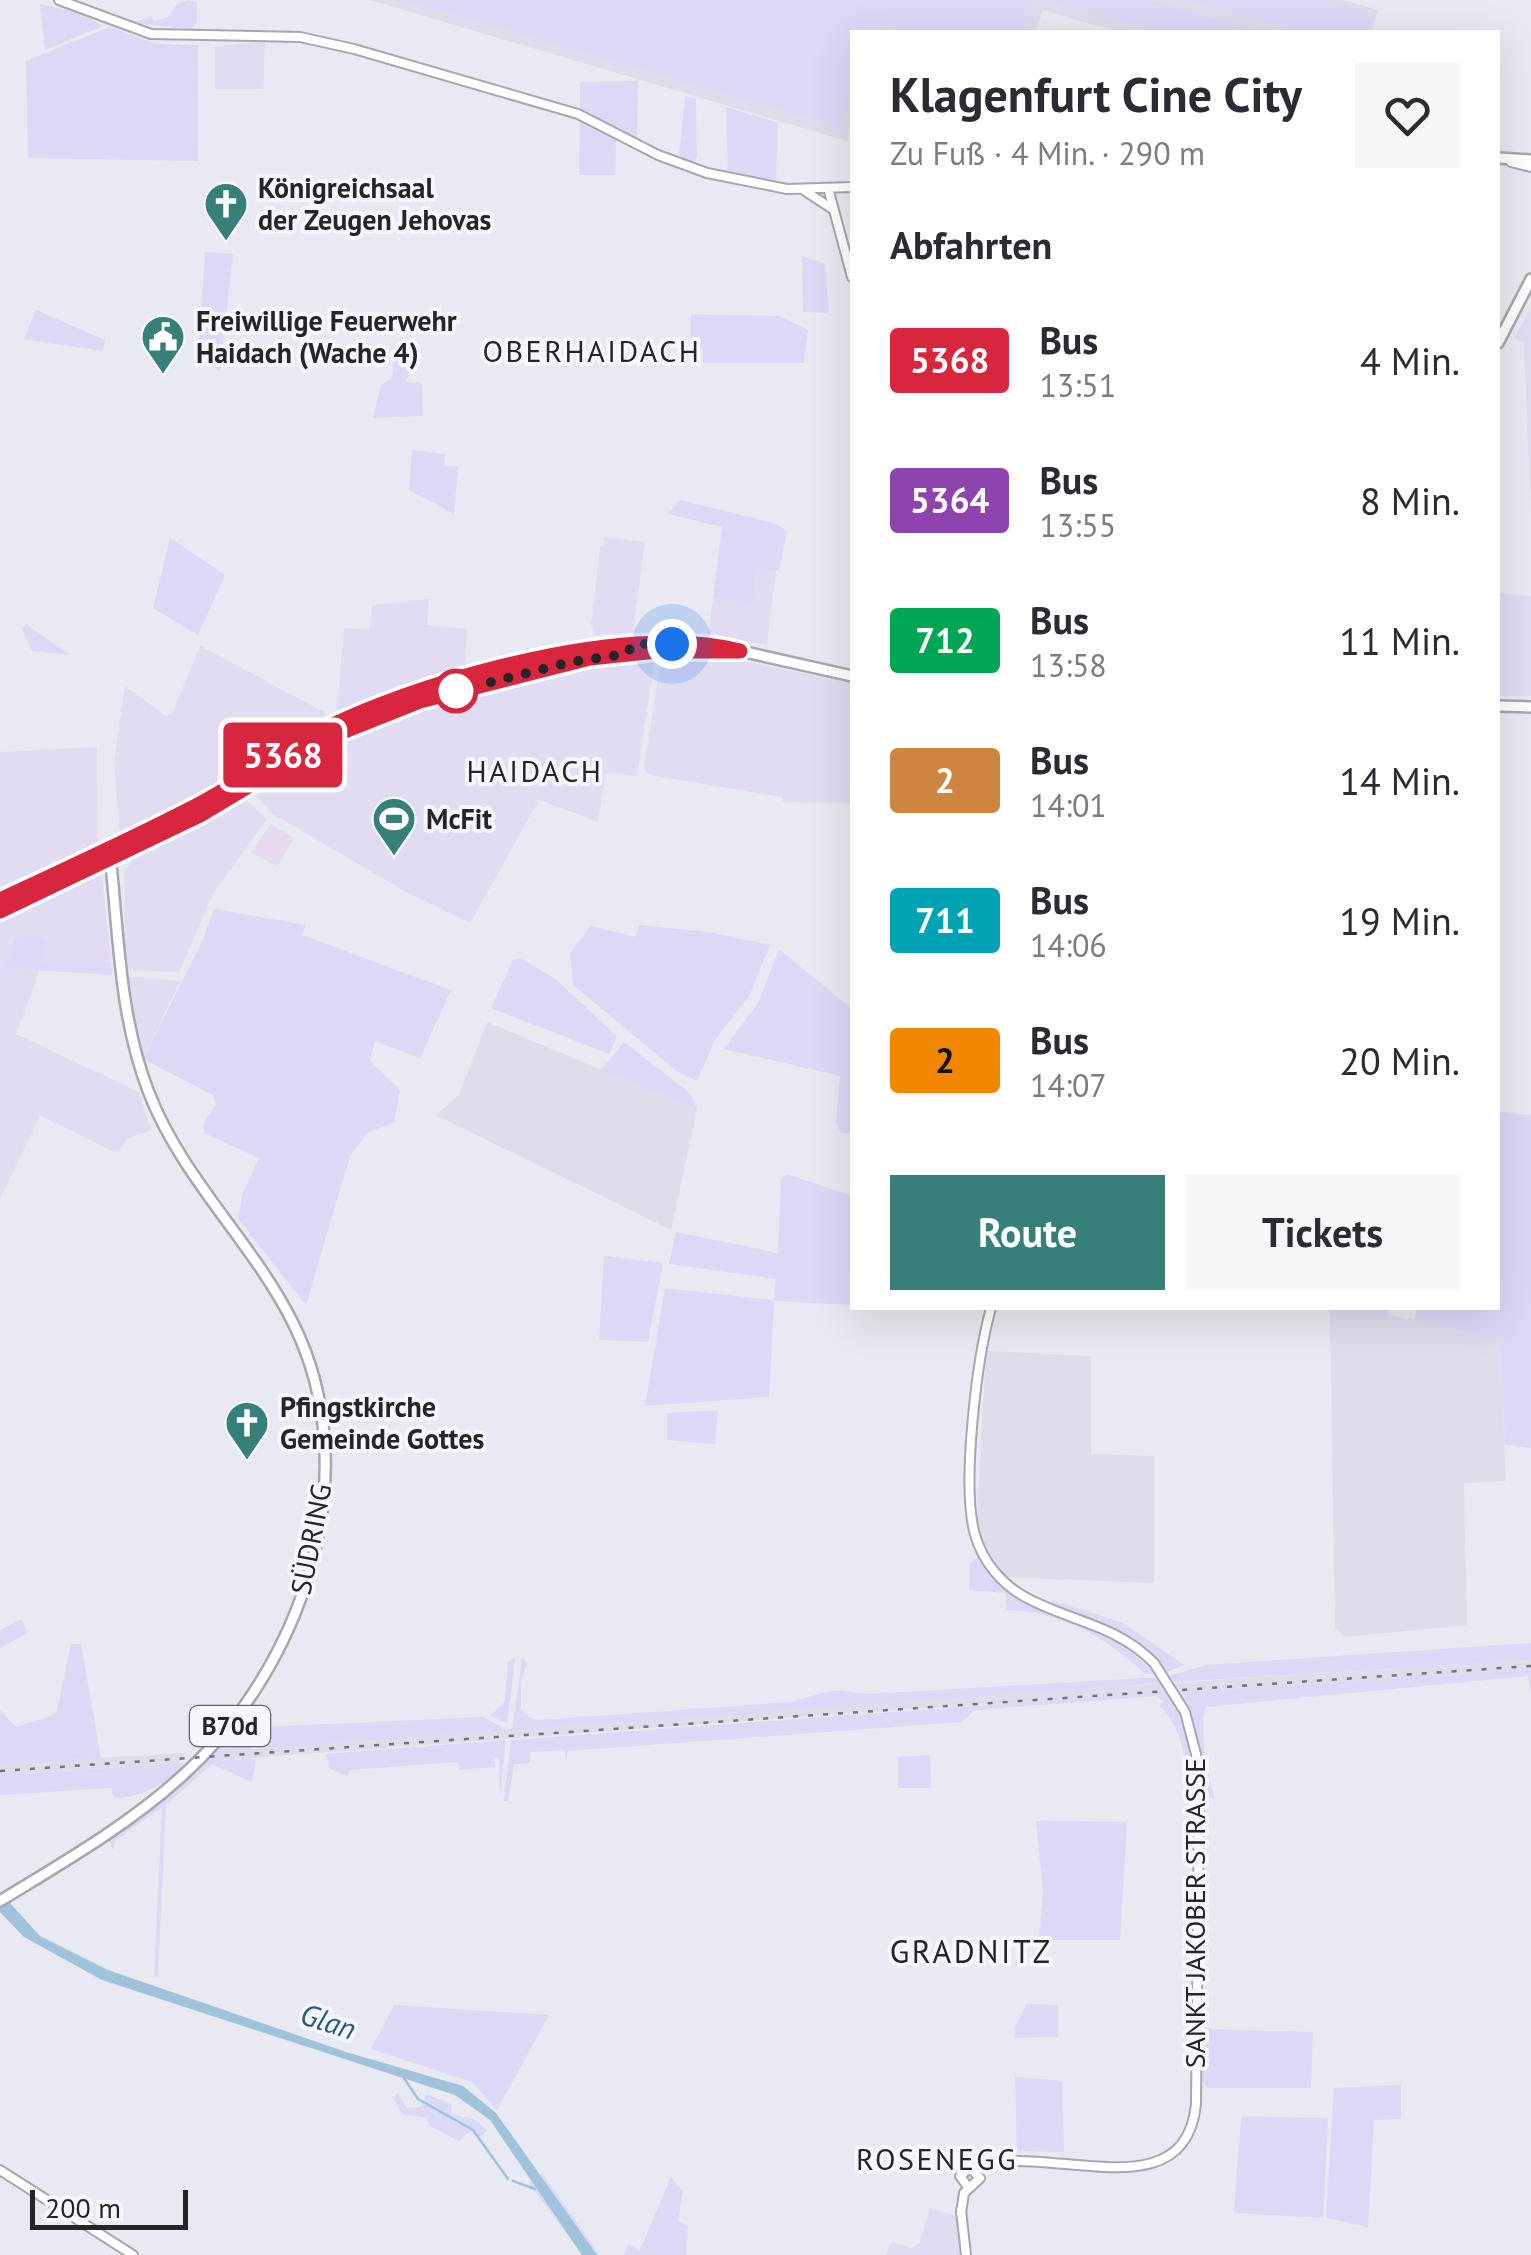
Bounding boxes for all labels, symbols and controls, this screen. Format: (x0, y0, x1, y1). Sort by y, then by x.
text: Klagenfurt Cine City (890, 63, 1302, 125)
button: heart (1355, 63, 1460, 168)
text: Zu Fuß · 4 Min. · 290 m (890, 132, 1205, 174)
place label: Königreichsaal der Zeugen Jehovas (258, 169, 492, 238)
church icon: Königreichsaal der Zeugen Jehovas (203, 181, 249, 242)
text: Abfahrten (890, 220, 1052, 269)
place label: Freiwillige Feuerwehr Haidach (Wache 4) (196, 302, 457, 371)
public building icon: Freiwillige Feuerwehr Haidach (Wache 4) (140, 314, 186, 375)
text: Bus (1039, 315, 1098, 364)
district label: OBERHAIDACH (483, 331, 701, 370)
text: 4 Min. (1360, 336, 1460, 385)
text: 5368 (910, 337, 989, 383)
text: 13:51 (1039, 364, 1116, 406)
text: Bus (1039, 455, 1098, 504)
text: 8 Min. (1360, 476, 1460, 525)
text: 5364 (910, 477, 989, 523)
text: 13:55 (1039, 504, 1116, 546)
text: Bus (1030, 595, 1089, 644)
text: 11 Min. (1339, 616, 1460, 665)
text: 712 (915, 617, 975, 663)
your location (647, 619, 697, 669)
text: 13:58 (1030, 644, 1107, 686)
unlabelled marker (435, 670, 477, 712)
line badge: 5368 (213, 722, 353, 788)
text: 5368 (243, 732, 323, 778)
text: Bus (1030, 735, 1089, 784)
district label: HAIDACH (467, 751, 603, 790)
text: 14 Min. (1339, 756, 1460, 805)
text: 2 (935, 757, 955, 803)
text: 14:01 (1030, 784, 1107, 826)
sports icon: McFit (371, 796, 417, 857)
place label: McFit (426, 800, 492, 837)
text: Bus (1030, 875, 1089, 924)
text: 19 Min. (1339, 896, 1460, 945)
text: 711 (915, 897, 975, 943)
text: 14:06 (1030, 924, 1107, 966)
text: Bus (1030, 1015, 1089, 1064)
text: 20 Min. (1339, 1036, 1460, 1085)
text: 2 (935, 1037, 955, 1083)
text: 14:07 (1030, 1064, 1107, 1106)
button: Route (890, 1175, 1165, 1290)
button: Tickets (1185, 1175, 1460, 1290)
place label: Pfingstkirche Gemeinde Gottes (280, 1388, 484, 1457)
church icon: Pfingstkirche Gemeinde Gottes (224, 1400, 270, 1461)
street label: SÜDRING (282, 1480, 339, 1598)
road number: B70d (190, 1706, 270, 1746)
street label: SANKT JAKOBER STRASSE (1176, 1758, 1213, 2068)
district label: GRADNITZ (890, 1930, 1052, 1972)
water label: Glan (296, 1993, 361, 2048)
district label: ROSENEGG (856, 2139, 1018, 2178)
scale bar (30, 2185, 188, 2230)
text: 200 m (45, 2189, 121, 2226)

